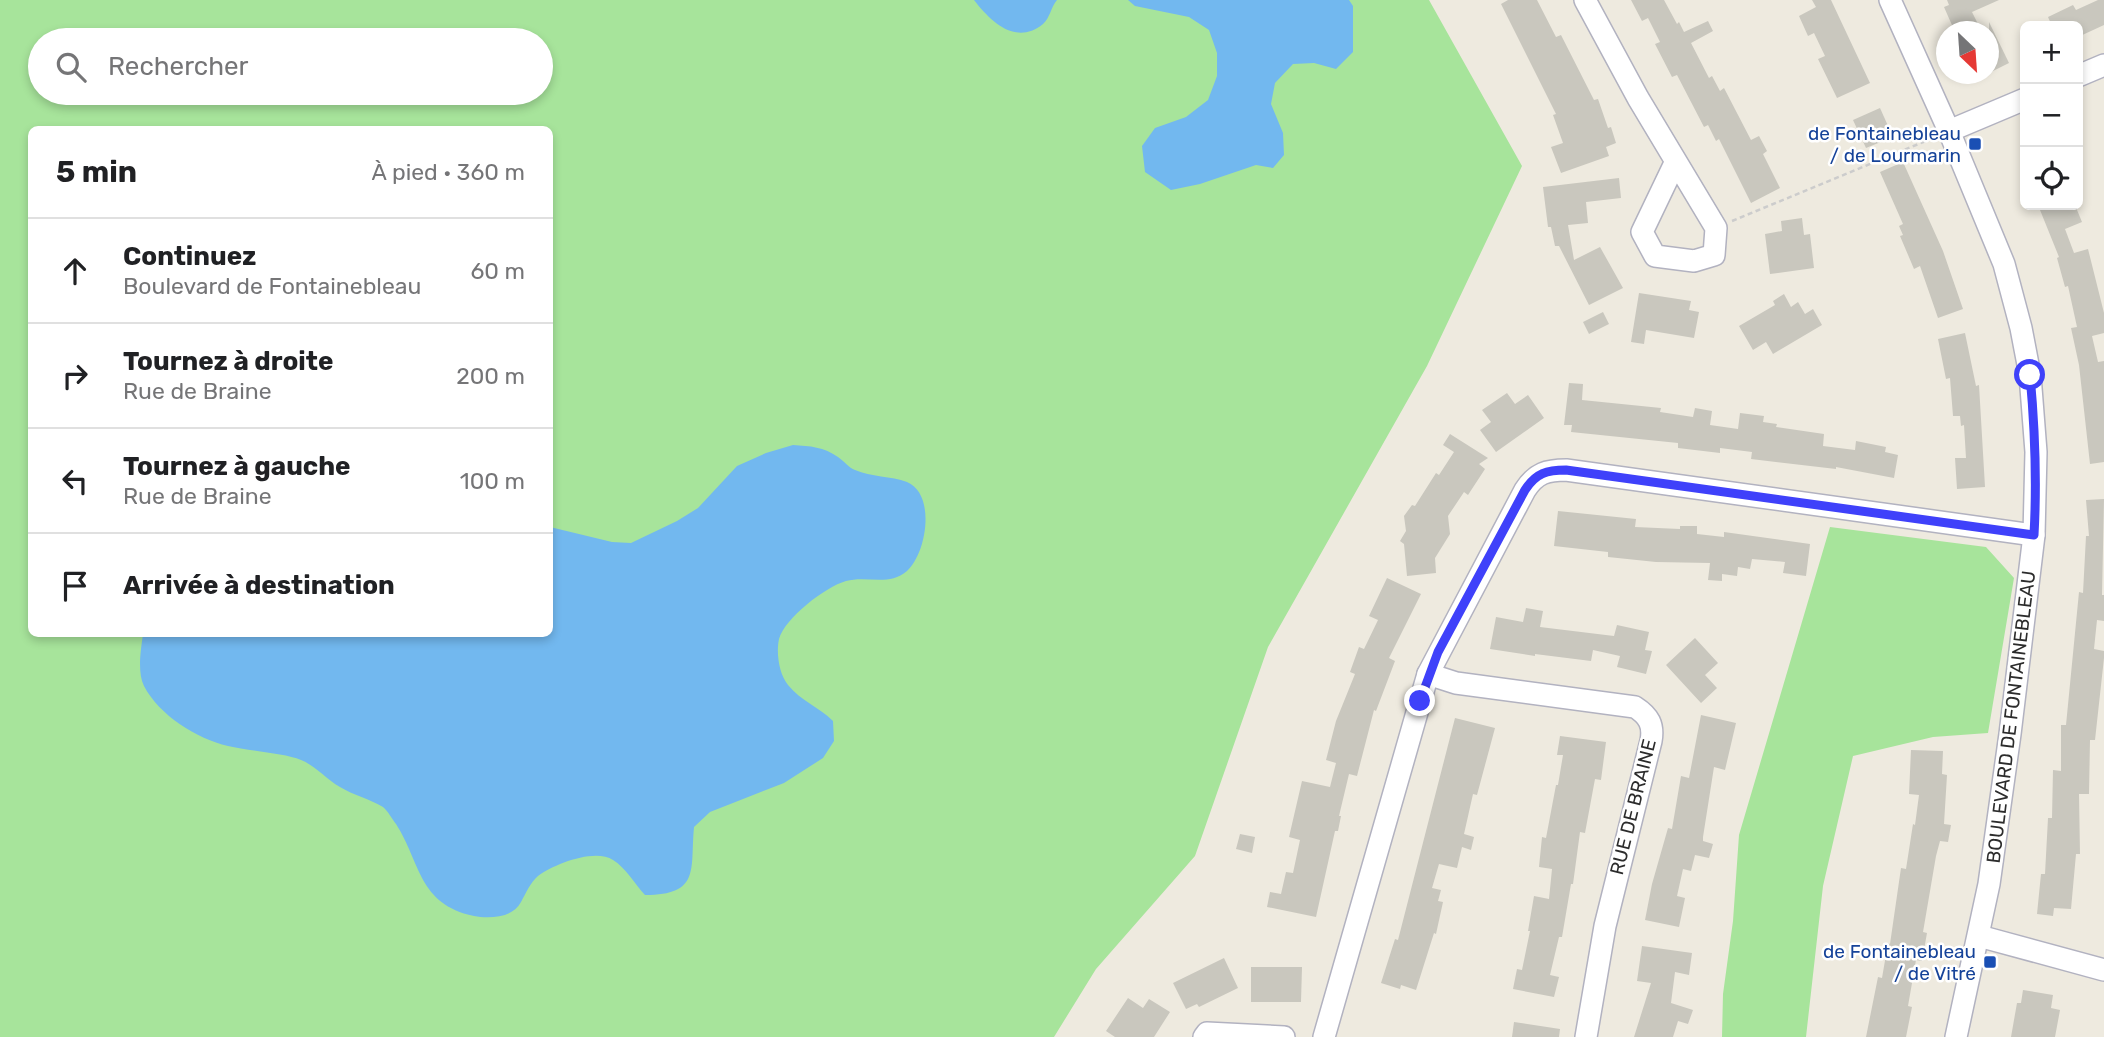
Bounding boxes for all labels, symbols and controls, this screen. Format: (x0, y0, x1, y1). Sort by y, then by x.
north arrow (1936, 21, 1999, 84)
map controls (2020, 21, 2083, 210)
button: + (2020, 21, 2083, 84)
search box (28, 28, 553, 105)
icon: search (52, 48, 90, 86)
text: Rechercher (108, 51, 248, 82)
button: − (2020, 84, 2083, 147)
place label: de Fontainebleau / de Lourmarin (1808, 122, 1961, 167)
marker: de Fontainebleau / de Lourmarin (1967, 136, 1983, 152)
button: locate (2020, 147, 2083, 210)
text: 5 min (56, 154, 137, 190)
text: À pied · 360 m (371, 158, 525, 186)
text: Continuez (123, 241, 256, 272)
icon: ahead (56, 252, 94, 290)
text: 60 m (470, 257, 525, 285)
text: Boulevard de Fontainebleau (123, 272, 421, 300)
text: Tournez à droite (123, 346, 333, 377)
icon: right (56, 357, 94, 395)
route start (2014, 359, 2045, 390)
text: 200 m (456, 362, 525, 390)
text: Rue de Braine (123, 377, 272, 405)
text: Tournez à gauche (123, 451, 351, 482)
icon: left (56, 462, 94, 500)
text: 100 m (460, 467, 525, 495)
text: Rue de Braine (123, 482, 272, 510)
icon: arrive (56, 567, 94, 605)
street label: BOULEVARD DE FONTAINEBLEAU (1982, 569, 2040, 865)
text: Arrivée à destination (123, 570, 395, 601)
route end (1404, 685, 1435, 716)
street label: RUE DE BRAINE (1605, 737, 1661, 877)
place label: de Fontainebleau / de Vitré (1823, 940, 1976, 985)
marker: de Fontainebleau / de Vitré (1982, 954, 1998, 970)

